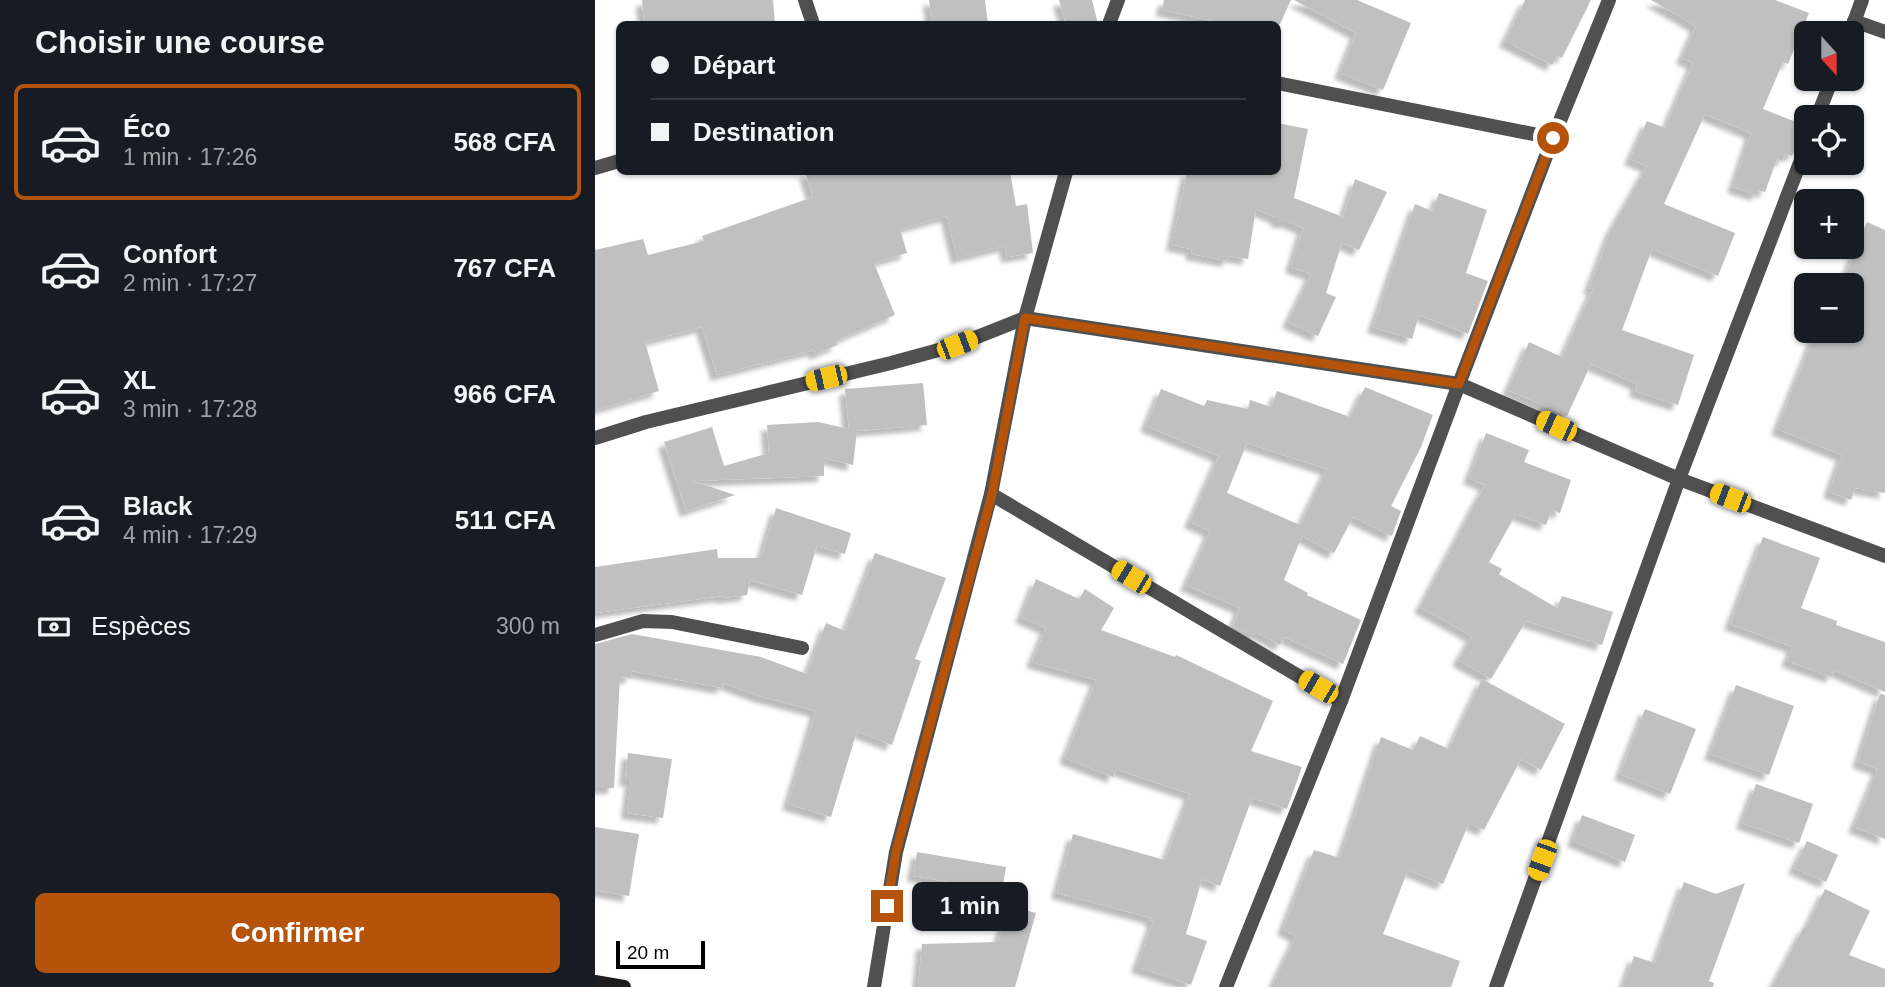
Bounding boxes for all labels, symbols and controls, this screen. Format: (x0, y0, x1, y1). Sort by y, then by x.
north arrow (1794, 21, 1864, 91)
map controls (1794, 21, 1864, 343)
text: Choisir une course (35, 24, 325, 60)
text: Départ (693, 50, 775, 80)
button: locate (1794, 105, 1864, 175)
icon: car (39, 111, 102, 174)
text: Éco (123, 113, 171, 143)
text: Destination (693, 117, 835, 147)
route start (1537, 122, 1569, 154)
text: 568 CFA (453, 127, 556, 157)
text: 1 min · 17:26 (123, 144, 257, 170)
button: + (1794, 189, 1864, 259)
icon: car (39, 237, 102, 300)
text: Confort (123, 239, 217, 269)
text: 767 CFA (453, 253, 556, 283)
text: 2 min · 17:27 (123, 270, 257, 296)
button: − (1794, 273, 1864, 343)
car (934, 328, 981, 362)
icon: car (39, 363, 102, 426)
car (804, 363, 849, 393)
text: XL (123, 365, 156, 395)
text: 966 CFA (453, 379, 556, 409)
text: 3 min · 17:28 (123, 396, 257, 422)
car (1533, 408, 1580, 444)
car (1707, 481, 1754, 515)
icon: car (39, 489, 102, 552)
text: Black (123, 491, 192, 521)
text: 511 CFA (455, 505, 556, 535)
text: 4 min · 17:29 (123, 522, 257, 548)
car (1108, 557, 1155, 597)
icon: cash (35, 608, 73, 646)
text: Espèces (91, 611, 191, 641)
text: 300 m (496, 613, 560, 639)
car (1295, 667, 1342, 707)
car (1525, 837, 1560, 883)
callout: 1 min (911, 881, 1027, 930)
route end (871, 890, 903, 922)
button: Confirmer (35, 893, 560, 973)
text: 1 min (940, 893, 1000, 919)
scale bar (616, 938, 705, 970)
text: 20 m (627, 942, 669, 963)

